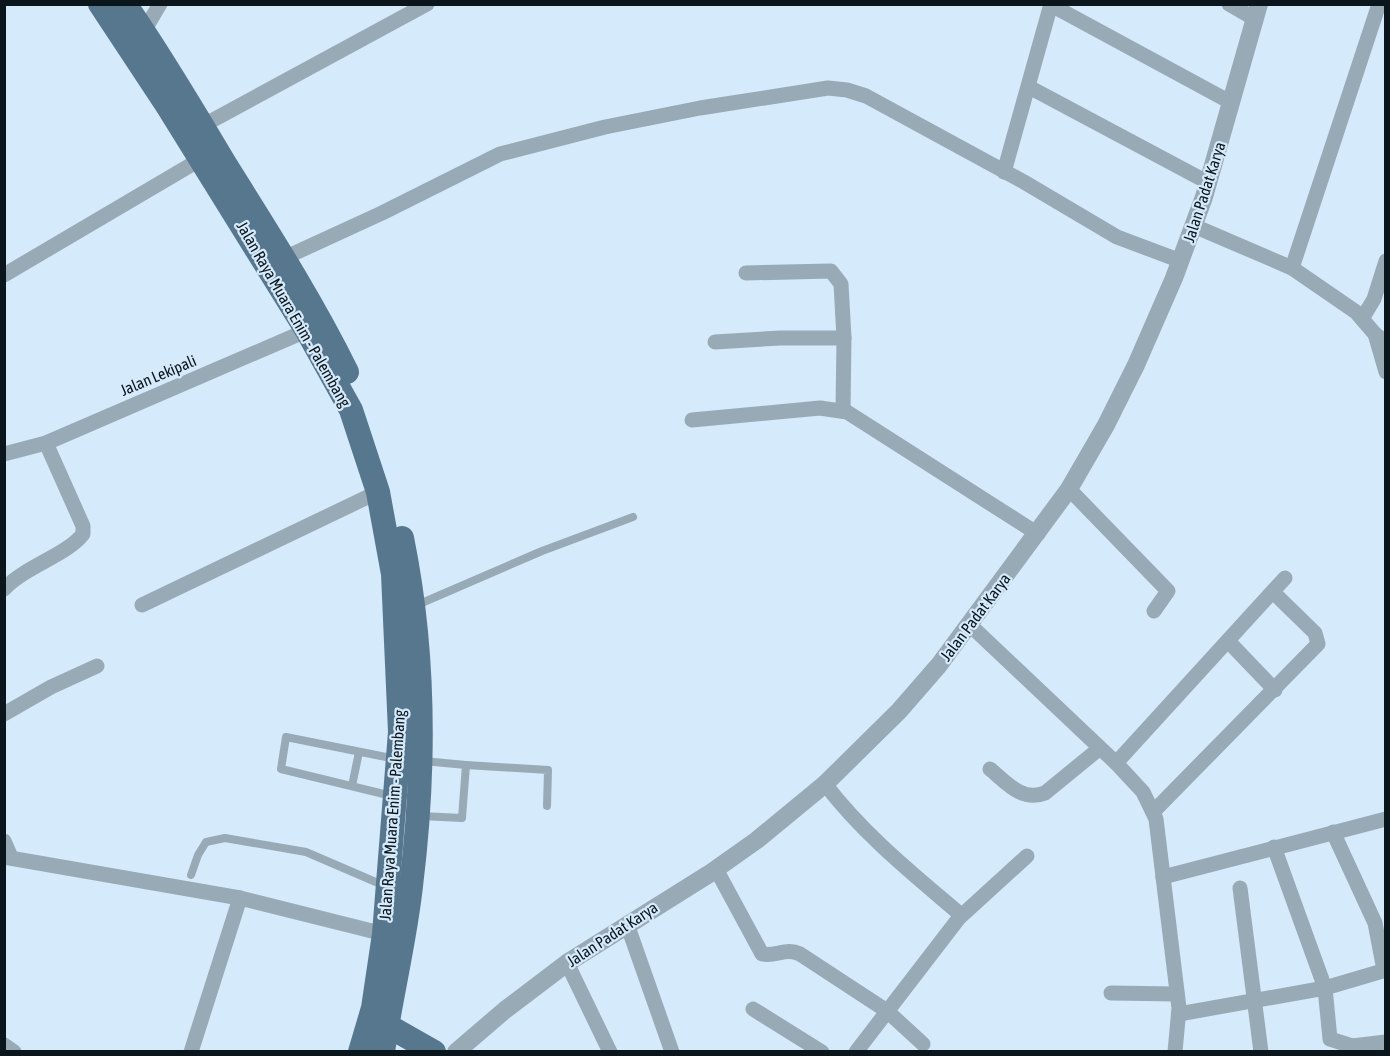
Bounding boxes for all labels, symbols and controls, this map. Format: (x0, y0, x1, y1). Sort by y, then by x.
street label: Jalan Padat Karya (1179, 140, 1230, 245)
street label: Jalan Raya Muara Enim - Palembang (233, 218, 355, 411)
street label: Jalan Lekipali (117, 351, 199, 400)
street label: Jalan Padat Karya (936, 570, 1014, 665)
street label: Jalan Raya Muara Enim - Palembang (376, 709, 409, 921)
street label: Jalan Padat Karya (563, 898, 661, 971)

